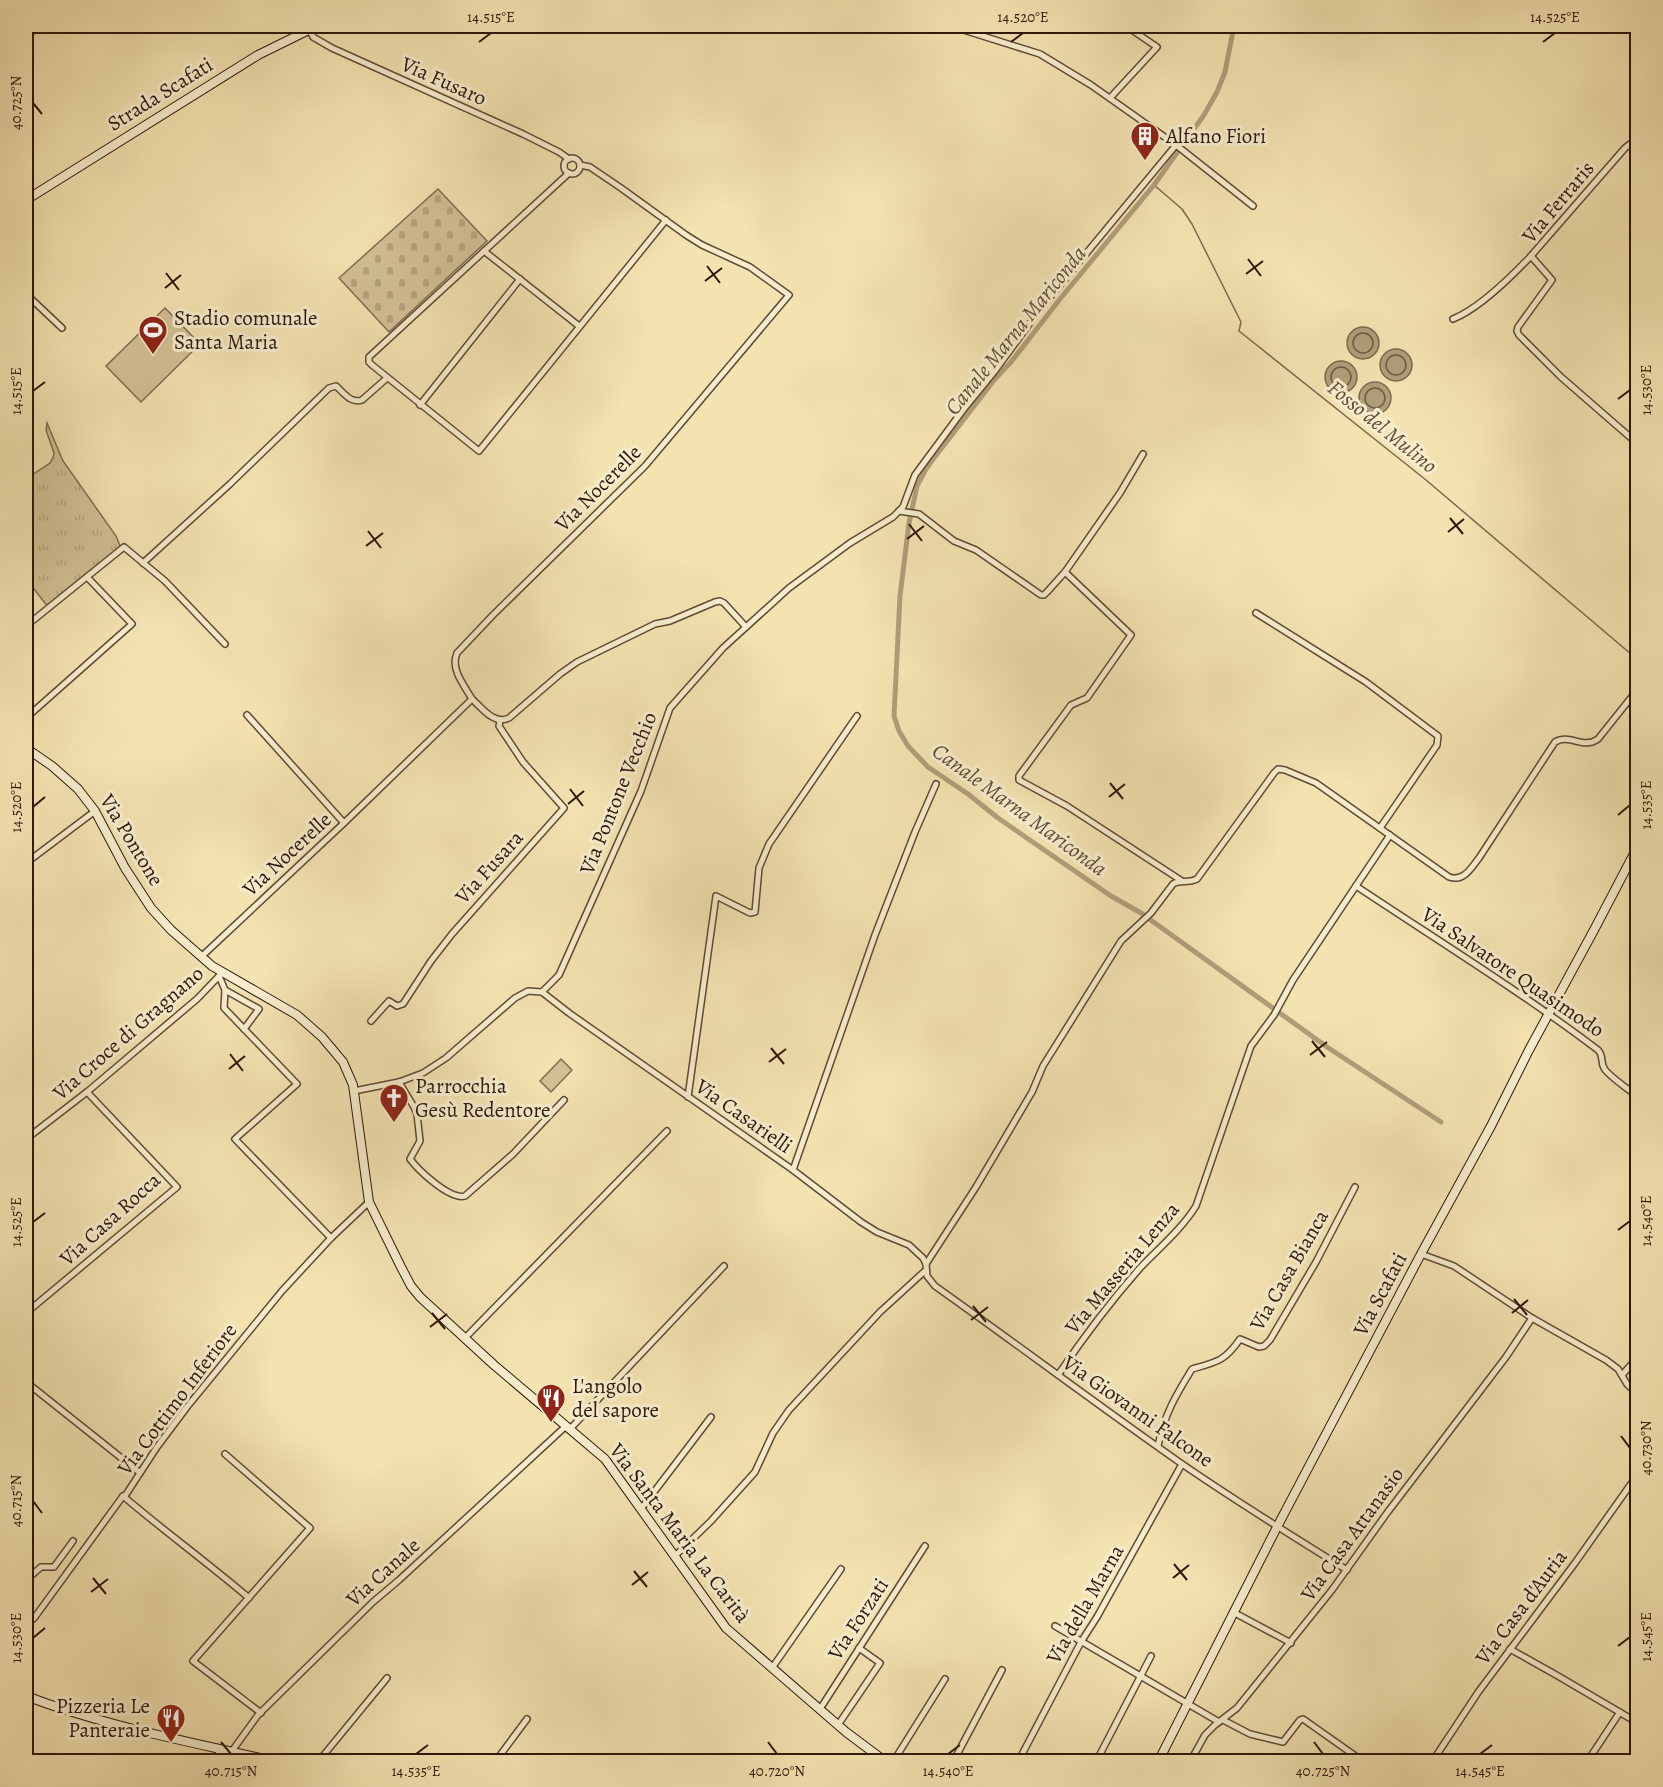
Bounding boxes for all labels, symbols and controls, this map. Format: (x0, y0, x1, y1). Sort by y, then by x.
text: 14.515°E (467, 7, 515, 27)
text: 14.520°E (997, 7, 1049, 27)
text: 14.525°E (1530, 7, 1580, 27)
street label: Via Fusaro (396, 49, 491, 112)
street label: Strada Scafati (102, 50, 218, 138)
text: 40.725°N (6, 76, 26, 130)
building icon: Alfano Fiori (1129, 120, 1161, 162)
place label: Alfano Fiori (1165, 122, 1266, 150)
street label: Via Ferraris (1515, 155, 1601, 250)
water label: Canale Marna Mariconda (938, 240, 1093, 421)
place label: Stadio comunale Santa Maria (174, 304, 317, 356)
sports icon: Stadio comunale Santa Maria (137, 314, 169, 356)
text: 14.530°E (1636, 365, 1656, 415)
text: 14.515°E (6, 367, 26, 415)
water label: Fosso del Mulino (1321, 373, 1444, 480)
street label: Via Nocerelle (548, 439, 647, 538)
street label: Via Pontone Vecchio (572, 708, 663, 879)
water label: Canale Marna Mariconda (926, 736, 1113, 884)
text: 14.535°E (1636, 780, 1656, 830)
text: 14.520°E (6, 781, 26, 833)
street label: Via Pontone (93, 788, 170, 891)
street label: Via Nocerelle (236, 806, 337, 903)
street label: Via Fusara (448, 824, 530, 910)
street label: Via Salvatore Quasimodo (1415, 900, 1610, 1044)
street label: Via Croce di Gragnano (46, 960, 209, 1107)
place label: Parrocchia Gesù Redentore (415, 1072, 550, 1124)
street label: Via Casarielli (689, 1072, 798, 1160)
church icon: Parrocchia Gesù Redentore (378, 1082, 410, 1124)
street label: Via Casa Rocca (53, 1166, 167, 1273)
text: 14.540°E (1636, 1195, 1656, 1247)
street label: Via Masseria Lenza (1058, 1196, 1186, 1341)
text: 14.525°E (6, 1197, 26, 1247)
street label: Via Casa Bianca (1243, 1204, 1335, 1336)
street label: Via Scafati (1346, 1247, 1414, 1341)
street label: Via Cottimo Inferiore (110, 1317, 243, 1481)
street label: Via Giovanni Falcone (1056, 1348, 1219, 1474)
place label: L'angolo del sapore (572, 1372, 659, 1424)
restaurant icon: L'angolo del sapore (535, 1382, 567, 1424)
text: 40.730°N (1636, 1420, 1656, 1476)
street label: Via Santa Maria La Carità (603, 1437, 757, 1629)
street label: Via Casa Attanasio (1293, 1461, 1410, 1607)
text: 40.715°N (6, 1475, 26, 1527)
street label: Via Canale (339, 1531, 426, 1613)
street label: Via della Marna (1039, 1539, 1131, 1670)
street label: Via Casa d'Auria (1468, 1544, 1574, 1671)
street label: Via Forzati (821, 1573, 895, 1666)
text: 14.545°E (1636, 1612, 1656, 1662)
text: 14.530°E (6, 1613, 26, 1663)
place label: Pizzeria Le Panteraie (56, 1692, 150, 1744)
restaurant icon: Pizzeria Le Panteraie (155, 1702, 187, 1744)
text: 40.715°N (205, 1761, 257, 1781)
text: 14.535°E (391, 1761, 441, 1781)
text: 40.720°N (749, 1761, 805, 1781)
text: 14.540°E (922, 1761, 974, 1781)
text: 40.725°N (1296, 1761, 1350, 1781)
text: 14.545°E (1455, 1761, 1505, 1781)

